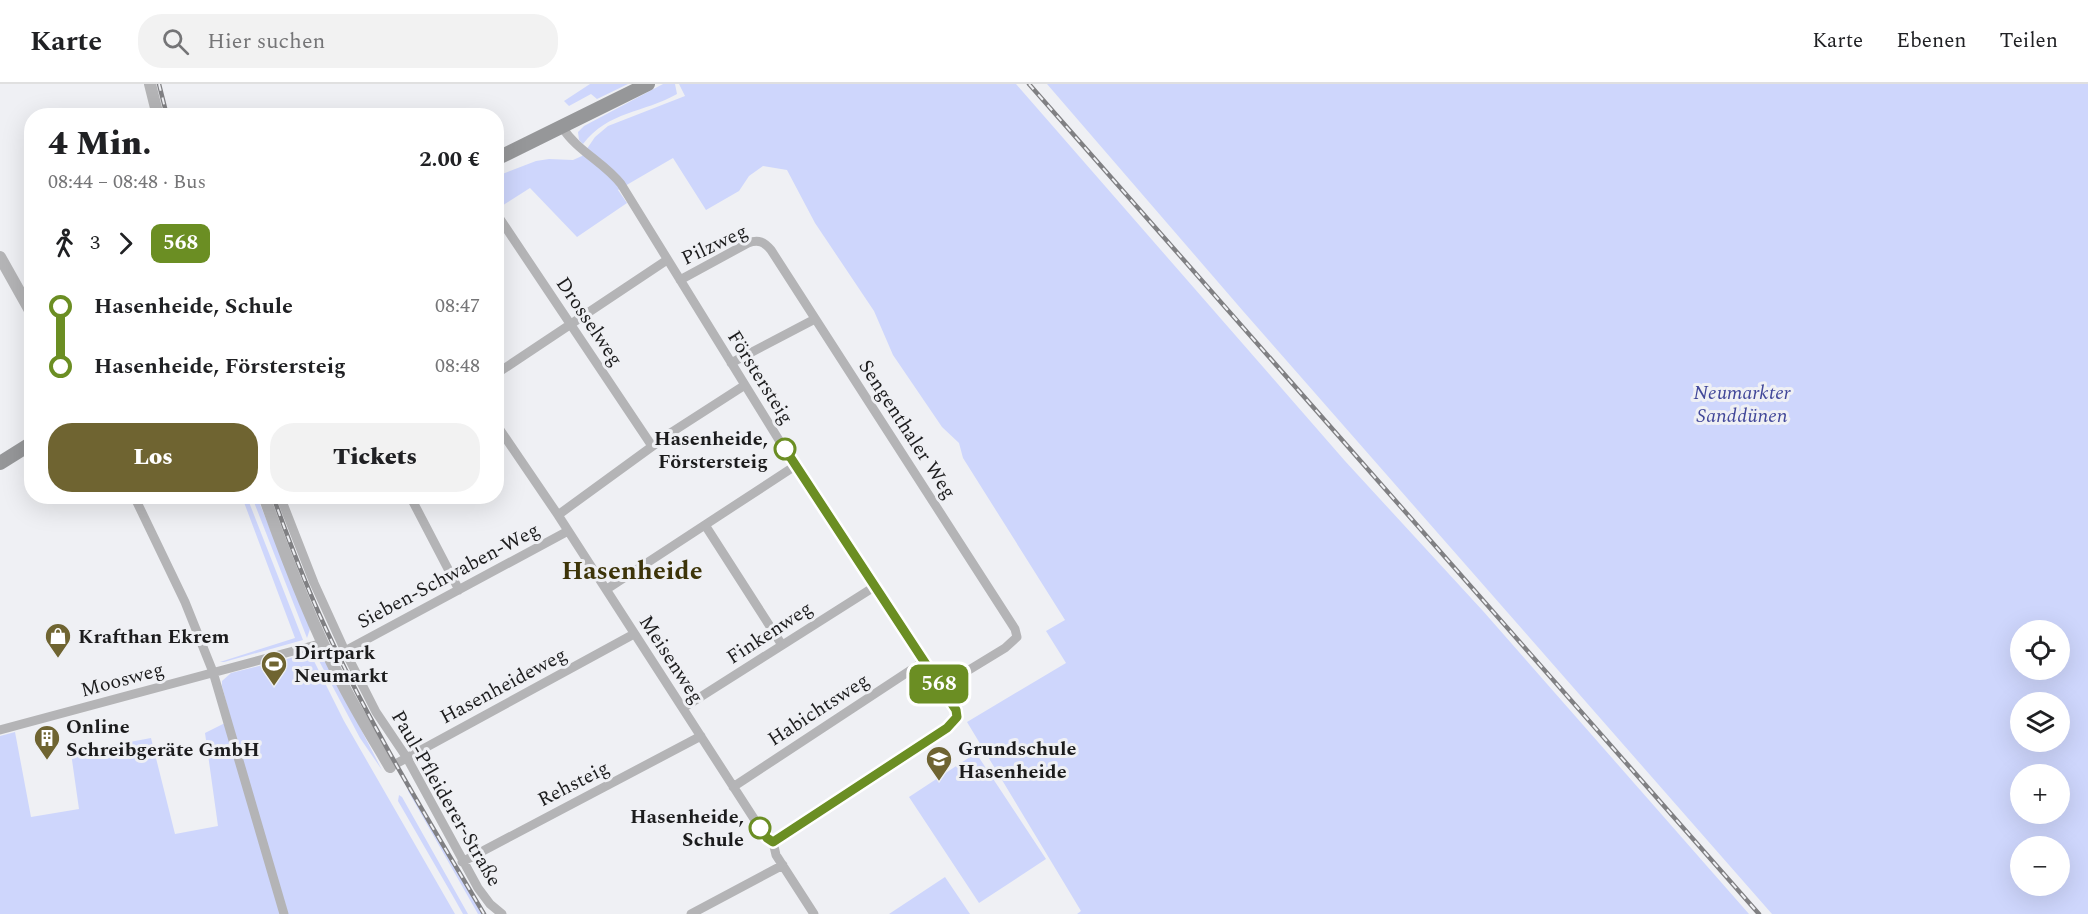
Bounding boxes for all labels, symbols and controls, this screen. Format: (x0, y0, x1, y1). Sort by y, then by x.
search box (138, 14, 558, 68)
text: Karte (30, 20, 102, 63)
icon: search (159, 25, 192, 58)
text: Hier suchen (207, 25, 325, 58)
text: Karte (1812, 25, 1863, 57)
text: Ebenen (1896, 25, 1967, 57)
text: Teilen (2000, 25, 2058, 57)
text: 4 Min. (48, 119, 152, 169)
text: 2.00 € (419, 143, 480, 176)
text: 08:44 – 08:48 · Bus (48, 167, 206, 197)
street label: Pilzweg (676, 216, 753, 273)
icon: walk (48, 227, 81, 260)
icon: forward (109, 227, 142, 260)
text: 568 (163, 227, 198, 259)
text: 3 (90, 228, 100, 258)
street label: Drosselweg (548, 271, 630, 372)
text: Hasenheide, Schule (94, 290, 293, 323)
text: 08:47 (435, 291, 480, 321)
street label: Förstersteig (719, 325, 801, 430)
text: Hasenheide, Förstersteig (94, 350, 346, 383)
text: 08:48 (435, 351, 480, 381)
street label: Sengenthaler Weg (851, 354, 964, 505)
park label: Neumarkter Sanddünen (1693, 378, 1792, 431)
button: Los (48, 423, 258, 492)
button: Tickets (270, 423, 480, 492)
place label: Hasenheide, Förstersteig (654, 424, 768, 477)
marker: Hasenheide, Förstersteig (774, 438, 796, 460)
street label: Sieben-Schwaben-Weg (352, 515, 545, 637)
district label: Hasenheide (561, 551, 703, 591)
street label: Finkenweg (720, 594, 819, 672)
street label: Meisenweg (631, 609, 711, 710)
map controls (2010, 620, 2070, 896)
button: locate (2010, 620, 2070, 680)
shop icon: Krafthan Ekrem (43, 621, 73, 659)
place label: Krafthan Ekrem (78, 622, 230, 652)
place label: Dirtpark Neumarkt (294, 638, 388, 691)
street label: Hasenheideweg (435, 640, 572, 732)
sports icon: Dirtpark Neumarkt (259, 649, 289, 687)
street label: Moosweg (77, 654, 167, 705)
line badge: 568 (904, 664, 974, 704)
street label: Habichtsweg (762, 666, 875, 754)
text: 568 (921, 668, 957, 700)
button: layers (2010, 692, 2070, 752)
street label: Paul-Pfleiderer-Straße (383, 705, 509, 892)
place label: Online Schreibgeräte GmbH (66, 712, 260, 765)
building icon: Online Schreibgeräte GmbH (32, 723, 62, 761)
place label: Grundschule Hasenheide (958, 734, 1076, 787)
school or university icon: Grundschule Hasenheide (924, 744, 954, 782)
street label: Rehsteig (532, 753, 615, 815)
button: + (2010, 764, 2070, 824)
place label: Hasenheide, Schule (630, 802, 744, 855)
marker: Hasenheide, Schule (749, 817, 771, 839)
button: − (2010, 836, 2070, 896)

